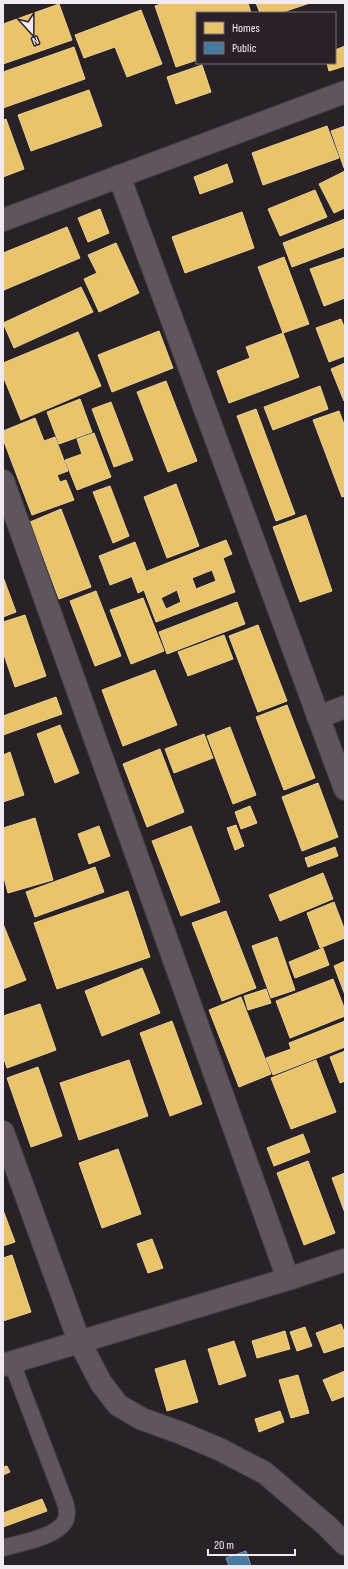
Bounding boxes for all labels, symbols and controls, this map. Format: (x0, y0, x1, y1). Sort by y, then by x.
north arrow (12, 12, 52, 52)
legend (196, 12, 336, 64)
text: Homes (232, 21, 260, 36)
text: N (30, 34, 40, 48)
text: Public (232, 41, 257, 56)
scale bar (208, 1531, 295, 1557)
text: 20 m (214, 1538, 234, 1553)

